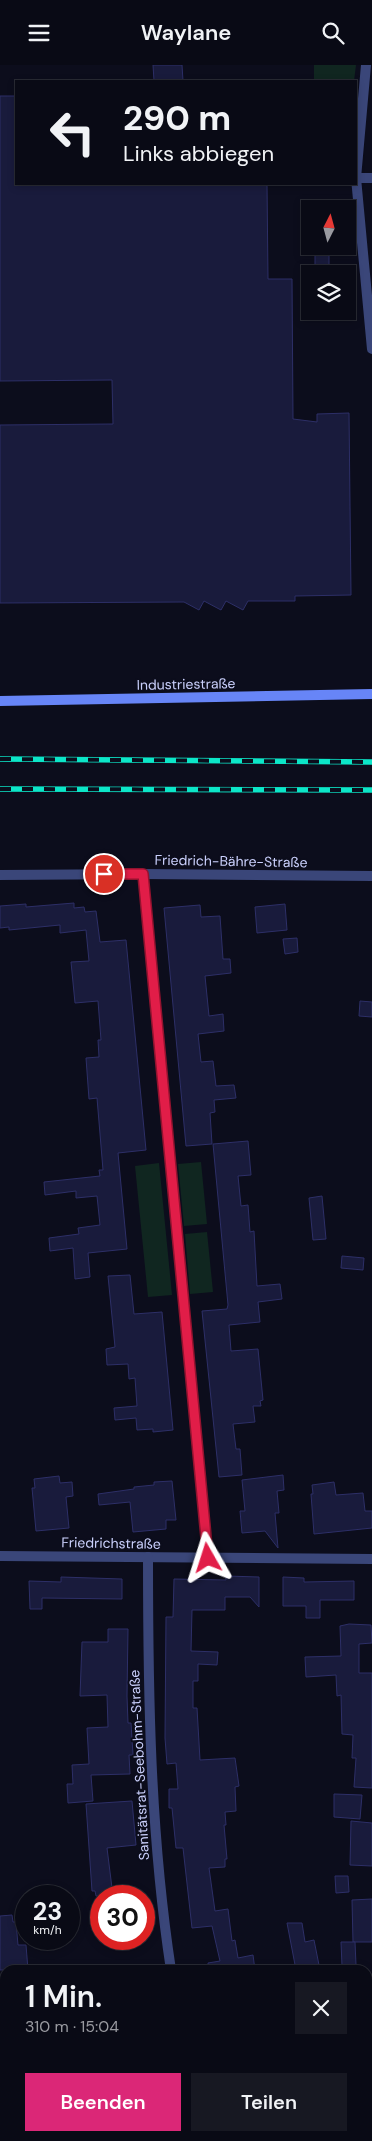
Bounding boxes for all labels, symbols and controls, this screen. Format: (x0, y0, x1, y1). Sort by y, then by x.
text: Waylane (141, 18, 231, 47)
icon: menu (25, 19, 53, 47)
icon: search (319, 19, 347, 47)
text: 290 m (123, 95, 231, 141)
icon: left (40, 100, 105, 165)
text: Links abbiegen (123, 139, 274, 168)
north arrow (301, 200, 356, 255)
map controls (301, 200, 356, 320)
button: layers (301, 265, 356, 320)
street label: Industriestraße (136, 674, 236, 694)
street label: Friedrich-Bähre-Straße (154, 851, 308, 871)
pin (83, 853, 125, 895)
icon: arrive (90, 860, 118, 888)
position arrow (181, 1531, 233, 1583)
street label: Friedrichstraße (61, 1533, 161, 1553)
street label: Sanitätsrat-Seebohm-Straße (125, 1669, 153, 1861)
speed limit sign: 30 (90, 1885, 155, 1950)
text: 23 (33, 1895, 62, 1928)
text: km/h (33, 1922, 62, 1938)
text: 1 Min. (25, 1977, 102, 2016)
button: close (295, 1982, 347, 2034)
text: 310 m · 15:04 (25, 2016, 119, 2037)
button: Beenden (25, 2073, 181, 2131)
button: Teilen (191, 2073, 347, 2131)

